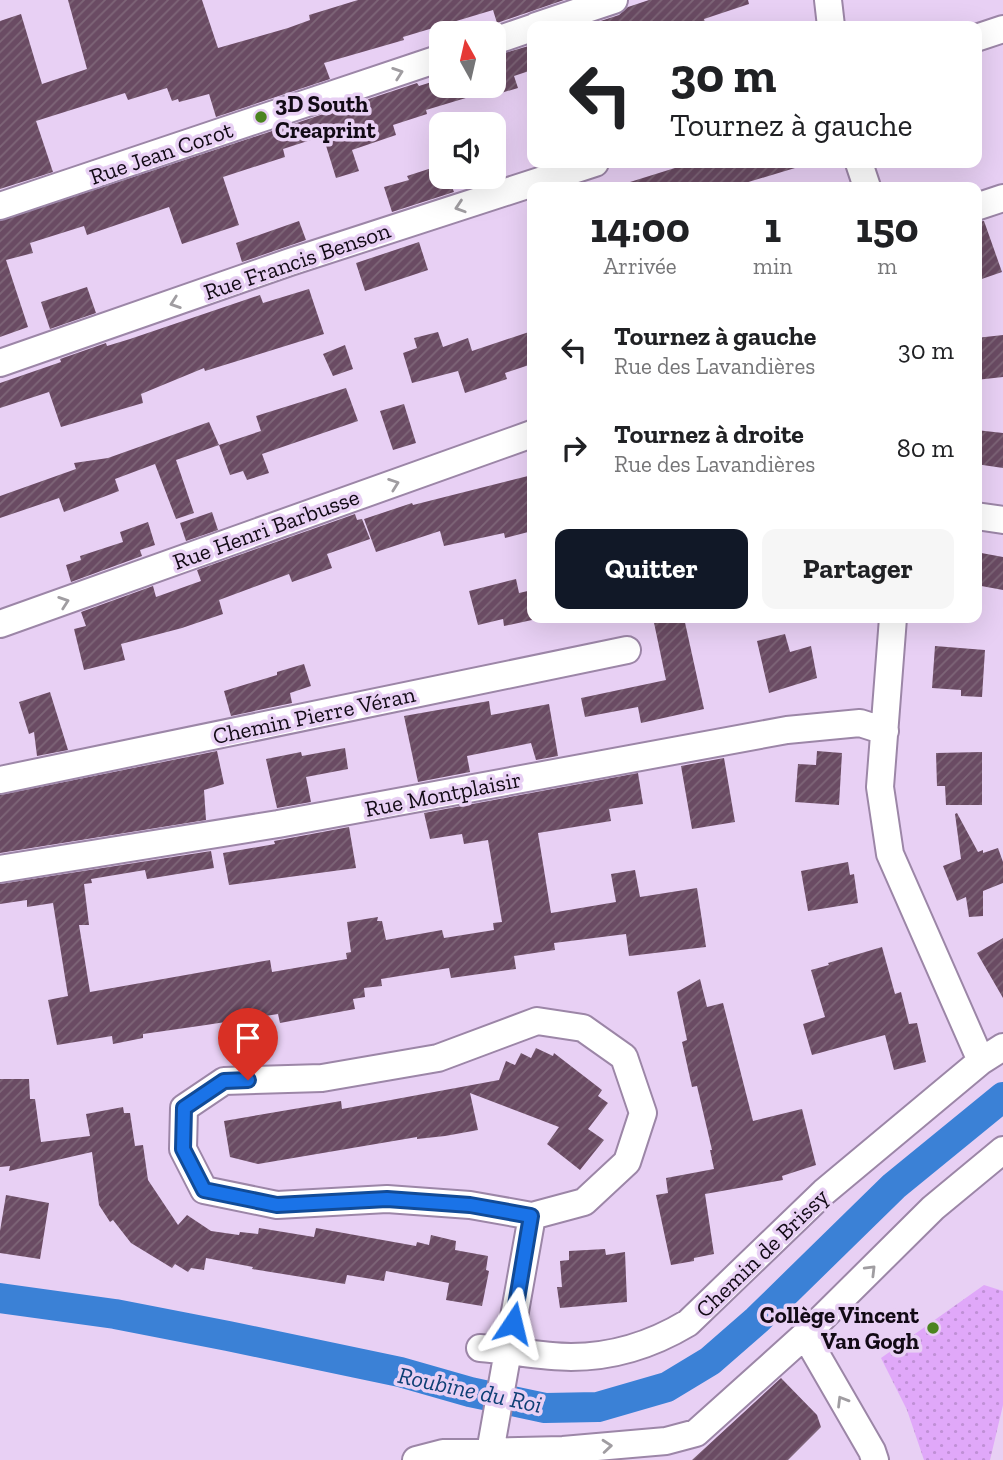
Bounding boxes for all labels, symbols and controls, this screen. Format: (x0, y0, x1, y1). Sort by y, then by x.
north arrow (429, 21, 506, 98)
map controls (429, 21, 506, 189)
text: 30 m (670, 46, 776, 105)
icon: left (555, 49, 646, 140)
one-way arrow (391, 67, 403, 81)
place label: 3D South Creaprint (275, 90, 376, 144)
text: Tournez à gauche (670, 106, 913, 144)
marker: 3D South Creaprint (253, 109, 269, 125)
button: sound (429, 112, 506, 189)
street label: Rue Jean Corot (86, 115, 237, 191)
one-way arrow (454, 199, 467, 213)
text: 14:00 (590, 202, 690, 253)
text: 1 (764, 202, 781, 253)
text: 150 (856, 202, 919, 253)
street label: Rue Francis Benson (200, 216, 394, 306)
text: Arrivée (603, 252, 677, 280)
text: min (753, 252, 793, 280)
text: m (877, 252, 897, 280)
one-way arrow (169, 295, 181, 309)
text: Tournez à gauche (614, 320, 816, 352)
icon: left (555, 331, 593, 369)
text: 30 m (898, 334, 954, 366)
text: Rue des Lavandières (614, 352, 815, 380)
text: Tournez à droite (614, 418, 804, 450)
icon: right (555, 429, 593, 467)
text: 80 m (897, 432, 954, 464)
text: Rue des Lavandières (614, 450, 815, 478)
one-way arrow (387, 478, 399, 492)
street label: Rue Henri Barbusse (169, 482, 363, 576)
button: Quitter (555, 529, 748, 609)
button: Partager (762, 529, 954, 609)
one-way arrow (58, 596, 70, 610)
street label: Chemin Pierre Véran (210, 680, 418, 750)
street label: Rue Montplaisir (362, 765, 524, 823)
pin (218, 1008, 278, 1080)
icon: arrive (229, 1019, 267, 1057)
street label: Chemin de Brissy (690, 1182, 834, 1323)
one-way arrow (862, 1265, 875, 1278)
position arrow (476, 1286, 550, 1360)
place label: Collège Vincent Van Gogh (760, 1301, 920, 1355)
marker: Collège Vincent Van Gogh (925, 1320, 941, 1336)
water label: Roubine du Roi (395, 1360, 545, 1419)
one-way arrow (837, 1395, 850, 1408)
one-way arrow (602, 1439, 613, 1454)

